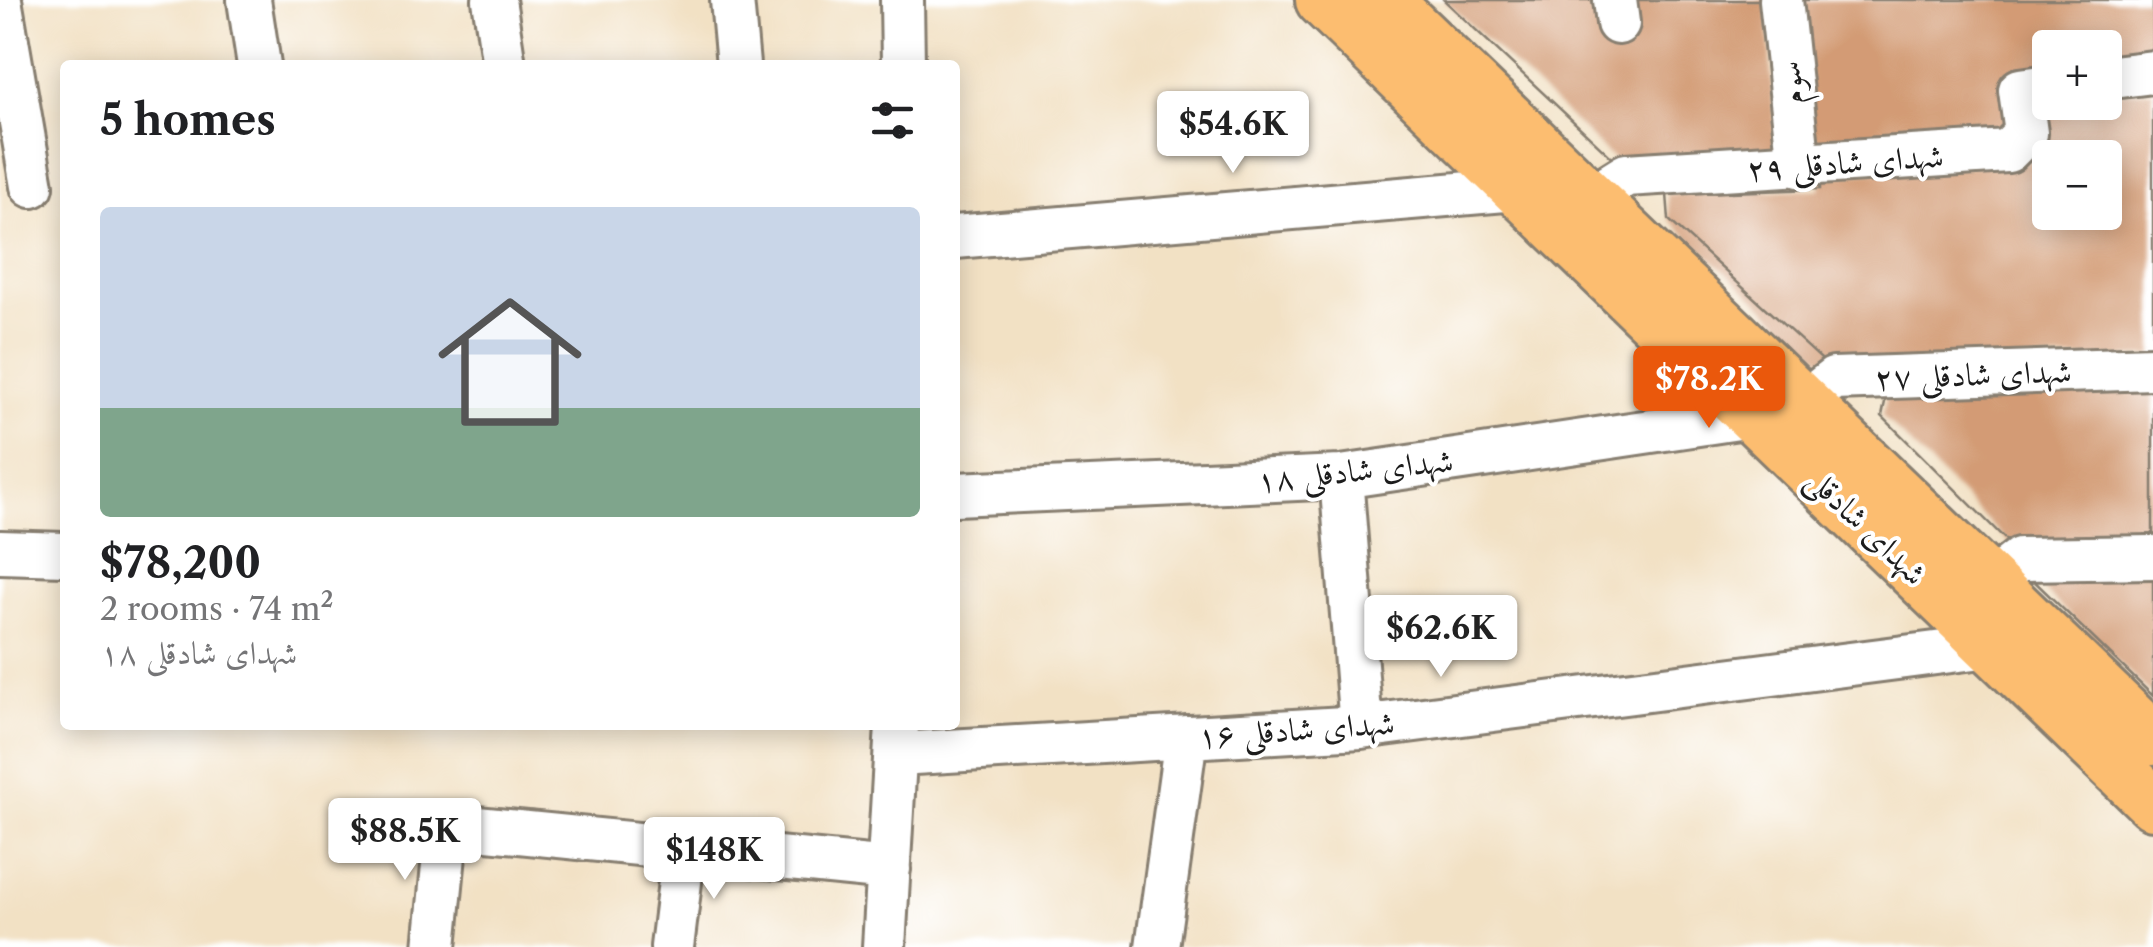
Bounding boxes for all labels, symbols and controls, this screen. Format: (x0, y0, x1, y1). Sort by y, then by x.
map controls (2032, 30, 2122, 230)
button: + (2032, 30, 2122, 120)
street label: سوم (1768, 58, 1821, 107)
pin: $54.6K (1152, 91, 1314, 176)
icon: filters (865, 93, 920, 148)
text: 5 homes (100, 94, 276, 146)
text: $54.6K (1179, 104, 1287, 143)
street label: شهدای شادقلی ۲۹ (1745, 136, 1945, 193)
button: − (2032, 140, 2122, 230)
icon: home (420, 272, 600, 452)
pin: $78.2K (1628, 346, 1790, 431)
street label: شهدای شادقلی ۲۷ (1874, 351, 2072, 402)
text: $78.2K (1655, 359, 1763, 398)
street label: شهدای شادقلی ۱۸ (1255, 440, 1456, 505)
street label: شهدای شادقلی (1796, 459, 1935, 596)
text: $78,200 (100, 537, 261, 589)
text: 2 rooms · 74 m² (100, 589, 334, 628)
pin: $62.6K (1360, 595, 1522, 680)
text: $62.6K (1386, 608, 1496, 647)
text: شهدای شادقلی ۱۸ (100, 633, 297, 672)
street label: شهدای شادقلی ۱۶ (1196, 703, 1396, 760)
pin: $88.5K (324, 798, 486, 883)
text: $88.5K (350, 811, 460, 850)
pin: $148K (644, 817, 784, 902)
text: $148K (666, 830, 762, 869)

